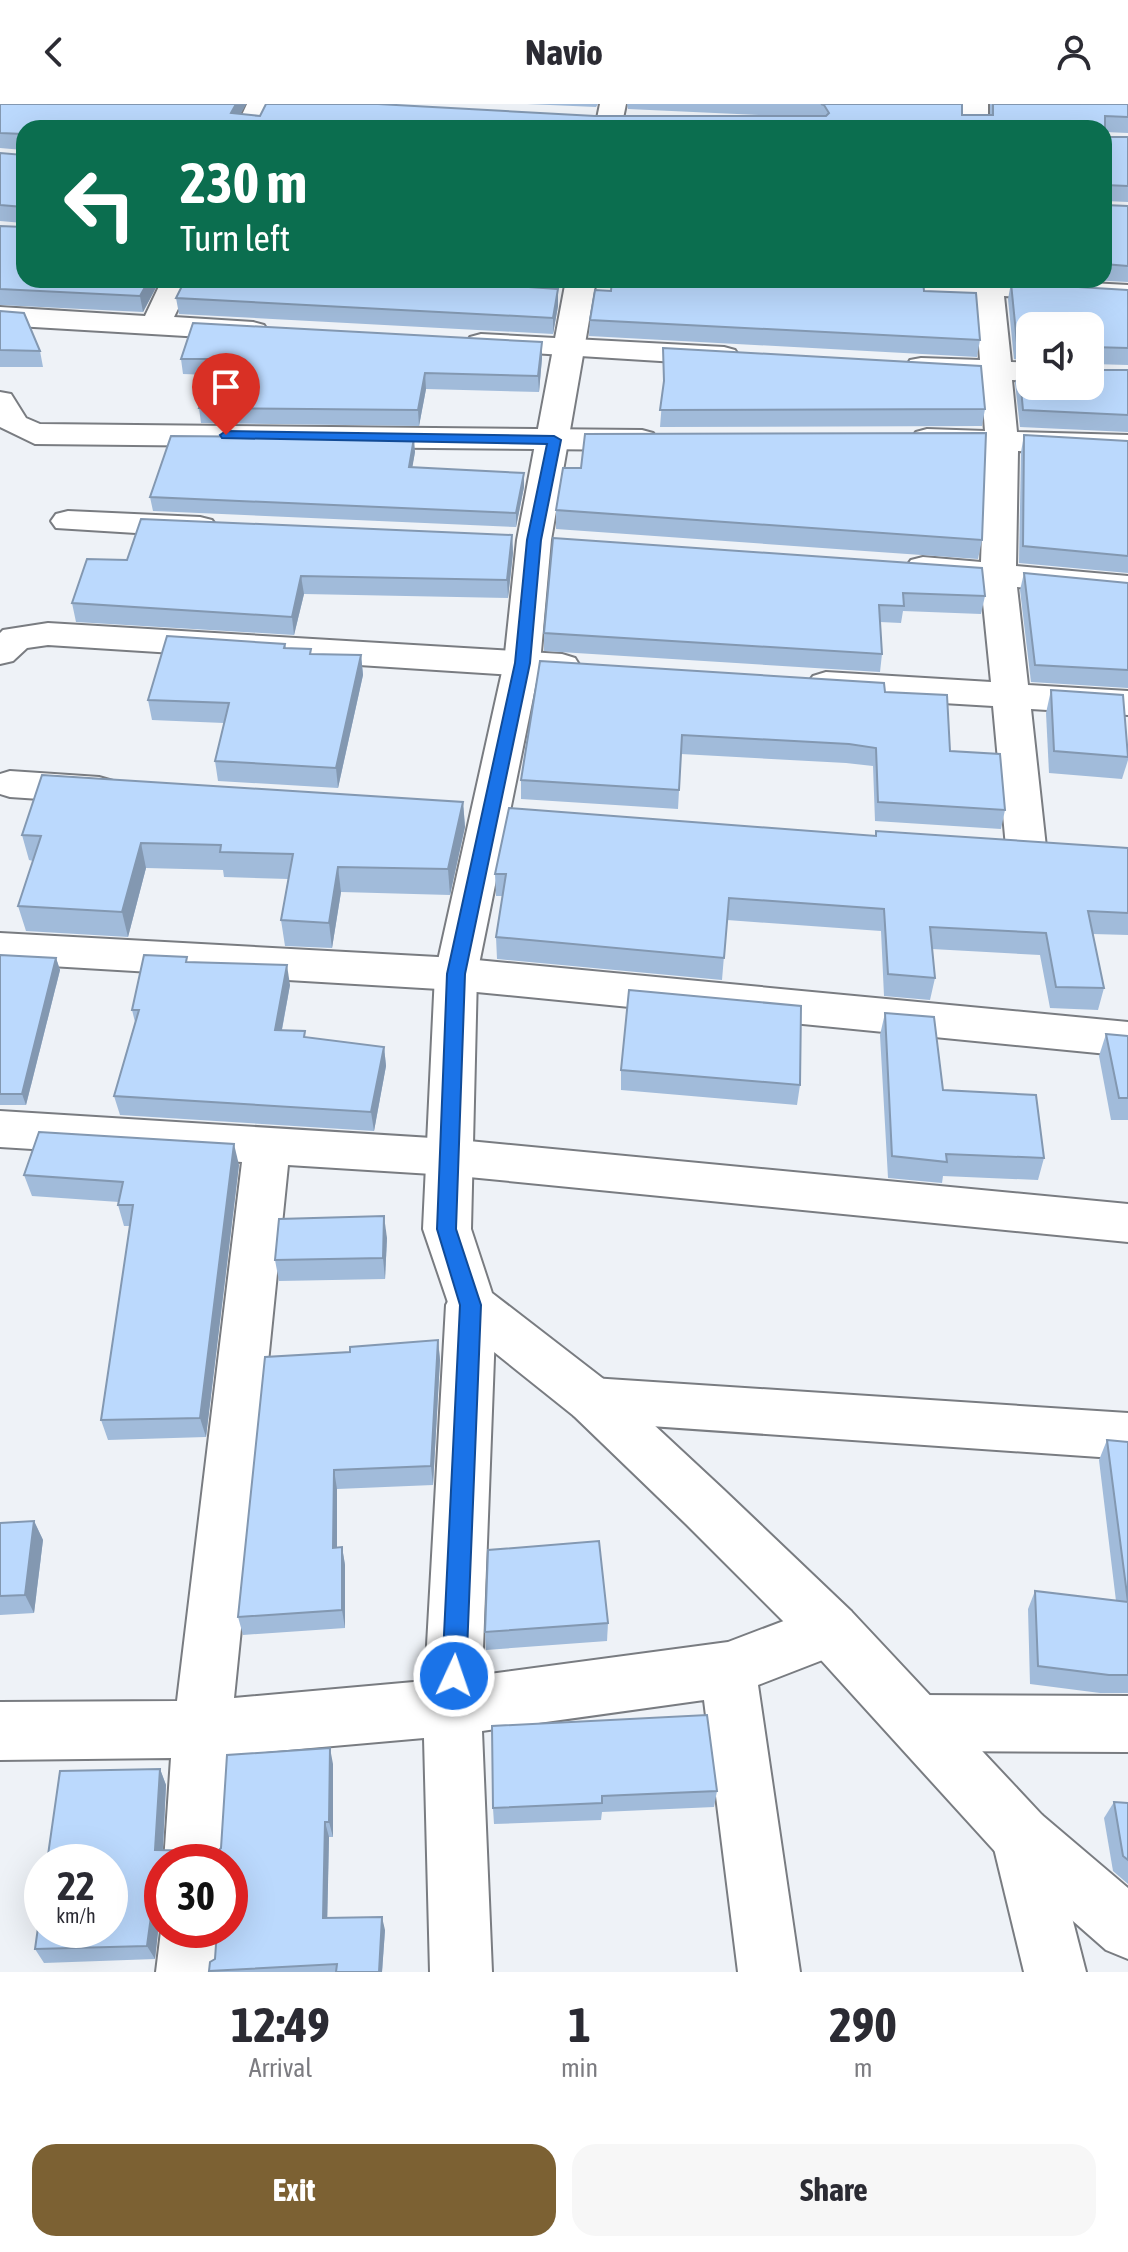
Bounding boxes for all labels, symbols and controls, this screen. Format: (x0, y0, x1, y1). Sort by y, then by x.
icon: back (32, 30, 76, 74)
icon: person (1052, 30, 1096, 74)
text: Navio (525, 31, 603, 73)
text: 230 m (180, 151, 307, 215)
icon: left (48, 152, 152, 256)
text: Turn left (180, 217, 290, 259)
map controls (1016, 312, 1104, 400)
button: sound (1016, 312, 1104, 400)
pin (192, 353, 260, 435)
icon: arrive (204, 365, 248, 409)
position arrow (412, 1634, 496, 1718)
speed limit sign: 30 (144, 1844, 248, 1948)
text: 22 (57, 1863, 95, 1908)
text: km/h (56, 1904, 96, 1927)
text: 12:49 (231, 1997, 330, 2052)
text: 1 (568, 1997, 591, 2052)
text: 290 (829, 1997, 897, 2052)
text: Arrival (249, 2053, 312, 2083)
text: min (561, 2053, 598, 2083)
text: m (854, 2053, 872, 2083)
button: Exit (32, 2144, 556, 2236)
button: Share (572, 2144, 1096, 2236)

